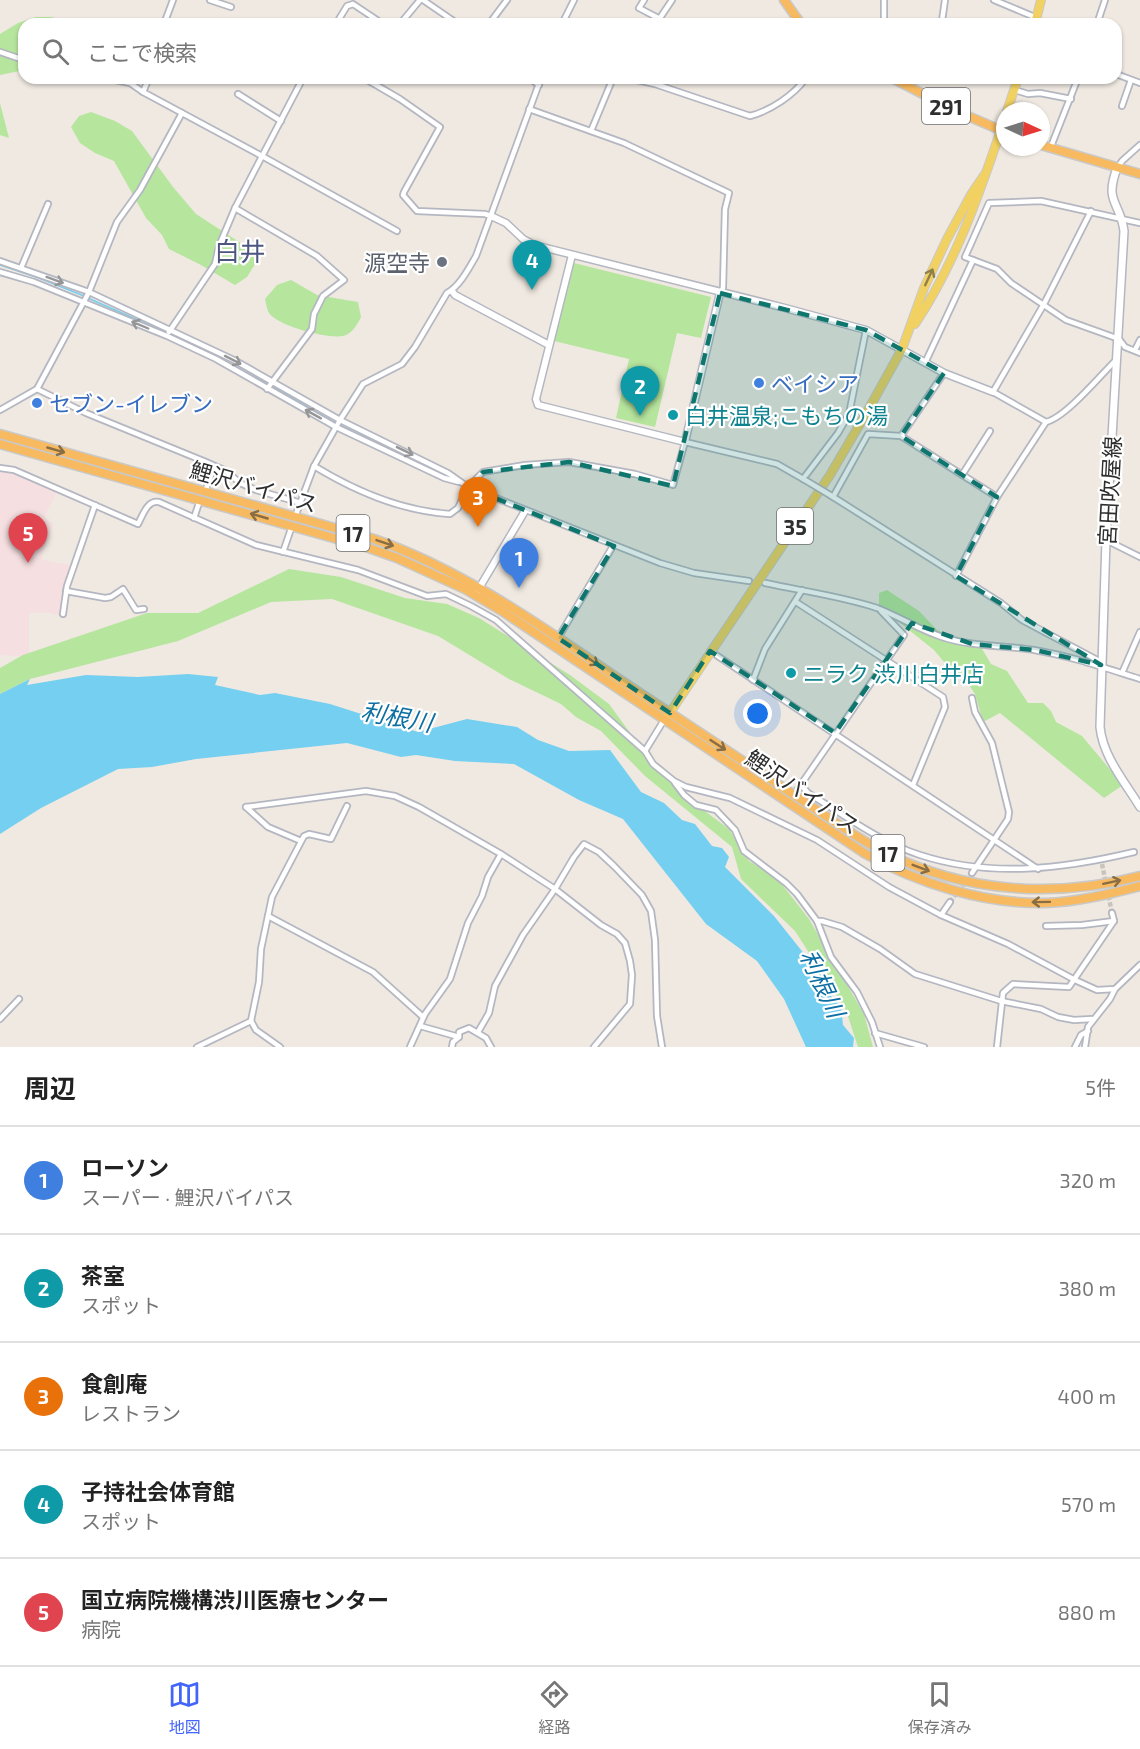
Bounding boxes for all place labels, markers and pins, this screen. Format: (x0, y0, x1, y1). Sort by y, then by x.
pin: 4 (512, 240, 552, 290)
place label: 源空寺 (364, 249, 430, 275)
marker: 源空寺 (435, 255, 449, 269)
pin: 2 (620, 366, 660, 416)
place label: ベイシア (771, 370, 859, 396)
marker: ベイシア (752, 376, 766, 390)
place label: セブン-イレブン (49, 390, 213, 416)
marker: セブン-イレブン (30, 396, 44, 410)
place label: 白井温泉;こもちの湯 (685, 402, 888, 428)
marker: 白井温泉;こもちの湯 (666, 408, 680, 422)
pin: 3 (458, 478, 498, 527)
pin: 5 (9, 514, 48, 563)
pin: 1 (500, 538, 538, 588)
place label: ニラク 渋川白井店 (803, 660, 984, 686)
marker: ニラク 渋川白井店 (784, 666, 798, 680)

